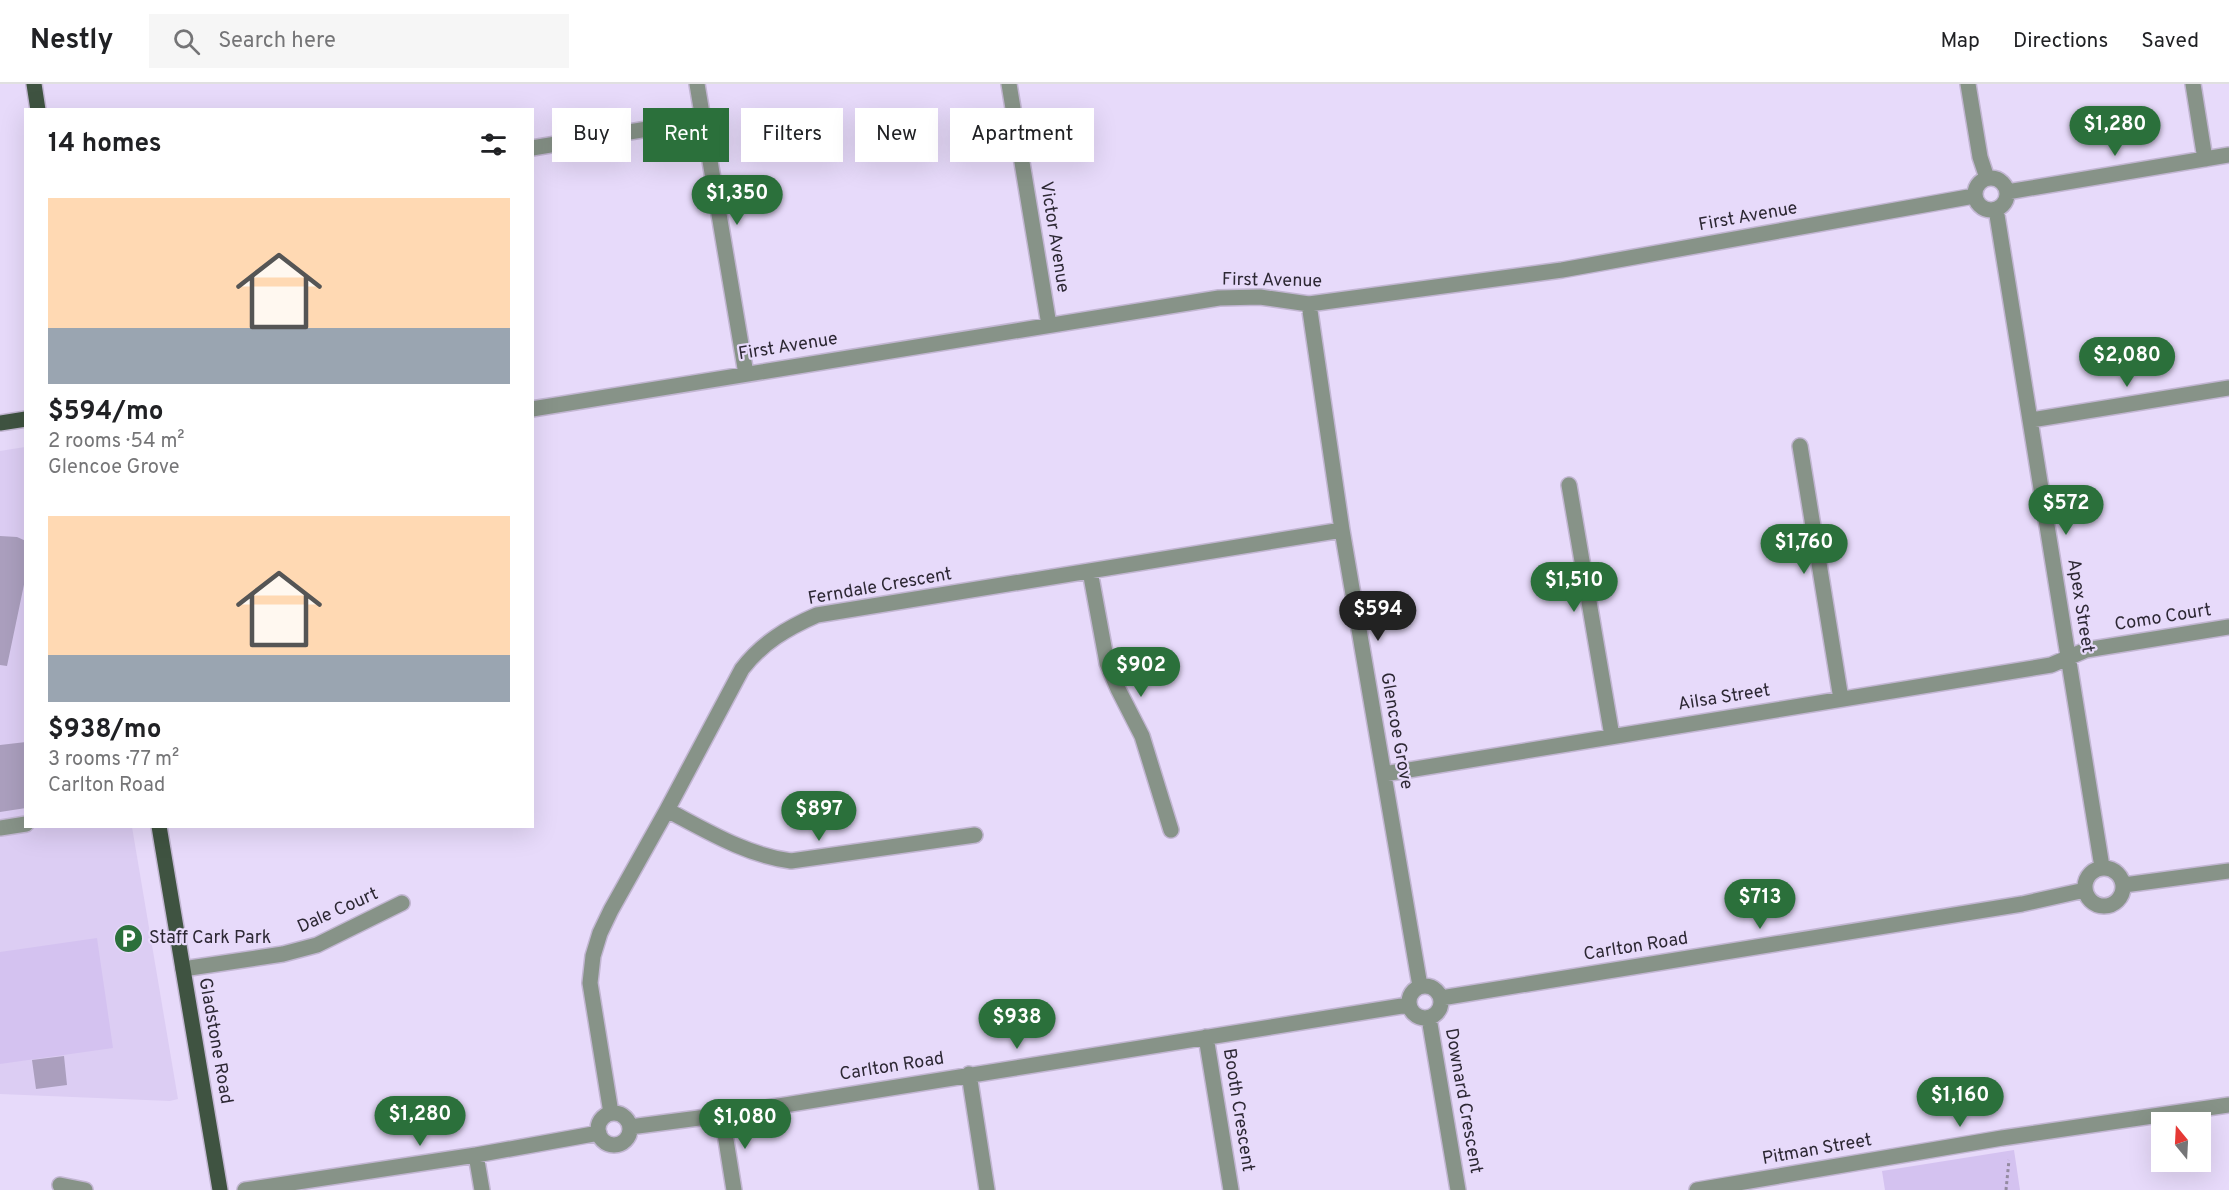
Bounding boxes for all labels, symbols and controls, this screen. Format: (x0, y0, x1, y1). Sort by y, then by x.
search box (149, 14, 569, 68)
text: Nestly (30, 23, 113, 59)
icon: search (170, 25, 203, 58)
text: Search here (218, 28, 336, 55)
text: Map (1940, 28, 1980, 55)
text: Directions (2013, 28, 2108, 55)
text: Saved (2141, 28, 2199, 55)
pin: $1,280 (2066, 106, 2164, 157)
chip: Buy (552, 108, 631, 162)
chip: Rent (643, 108, 729, 162)
chip: Filters (741, 108, 843, 162)
chip: New (855, 108, 938, 162)
chip: Apartment (950, 108, 1094, 162)
text: $1,280 (2084, 112, 2146, 138)
text: 14 homes (48, 128, 162, 161)
icon: filters (477, 128, 510, 161)
pin: $1,350 (688, 175, 786, 226)
street label: Victor Avenue (1034, 180, 1074, 294)
text: $1,350 (706, 181, 768, 207)
street label: First Avenue (1697, 197, 1799, 237)
icon: home (225, 237, 333, 345)
street label: First Avenue (1222, 269, 1322, 293)
street label: First Avenue (737, 328, 839, 366)
pin: $2,080 (2078, 337, 2176, 388)
text: $2,080 (2093, 343, 2161, 369)
text: $594/mo (48, 396, 164, 429)
text: 2 rooms · 54 m² (48, 429, 185, 455)
text: Glencoe Grove (48, 455, 180, 481)
pin: $572 (2030, 485, 2102, 536)
text: $572 (2043, 491, 2089, 517)
pin: $1,760 (1755, 524, 1853, 575)
text: $1,760 (1775, 530, 1833, 556)
icon: home (225, 555, 333, 663)
street label: Apex Street (2061, 557, 2099, 655)
pin: $1,510 (1525, 562, 1623, 613)
street label: Ferndale Crescent (806, 563, 954, 611)
text: $1,510 (1545, 568, 1603, 594)
pin: $594 (1342, 591, 1414, 642)
text: $594 (1353, 597, 1403, 623)
street label: Como Court (2113, 599, 2213, 637)
pin: $902 (1105, 647, 1177, 698)
text: $902 (1116, 653, 1166, 679)
street label: Glencoe Grove (1374, 671, 1418, 791)
street label: Ailsa Street (1676, 679, 1772, 717)
text: $938/mo (48, 714, 161, 747)
text: 3 rooms · 77 m² (48, 747, 179, 773)
text: Carlton Road (48, 773, 165, 799)
pin: $897 (783, 791, 855, 842)
text: $897 (795, 797, 843, 823)
pin: $713 (1724, 879, 1796, 930)
street label: Dale Court (294, 883, 382, 939)
text: $713 (1738, 885, 1782, 911)
parking icon: Staff Cark Park (112, 922, 144, 954)
place label: Staff Cark Park (149, 927, 271, 950)
street label: Carlton Road (1582, 927, 1690, 967)
street label: Gladstone Road (193, 976, 237, 1106)
pin: $938 (981, 999, 1053, 1050)
text: $938 (993, 1005, 1041, 1031)
street label: Downard Crescent (1439, 1026, 1487, 1176)
street label: Carlton Road (838, 1047, 946, 1087)
street label: Booth Crescent (1217, 1047, 1259, 1173)
pin: $1,160 (1911, 1077, 2009, 1128)
text: $1,160 (1931, 1083, 1989, 1109)
pin: $1,280 (371, 1096, 469, 1147)
pin: $1,080 (696, 1099, 794, 1150)
text: $1,280 (389, 1102, 451, 1128)
text: $1,080 (713, 1105, 777, 1131)
north arrow (2151, 1112, 2211, 1172)
map controls (2151, 1112, 2211, 1172)
street label: Pitman Street (1760, 1129, 1874, 1171)

